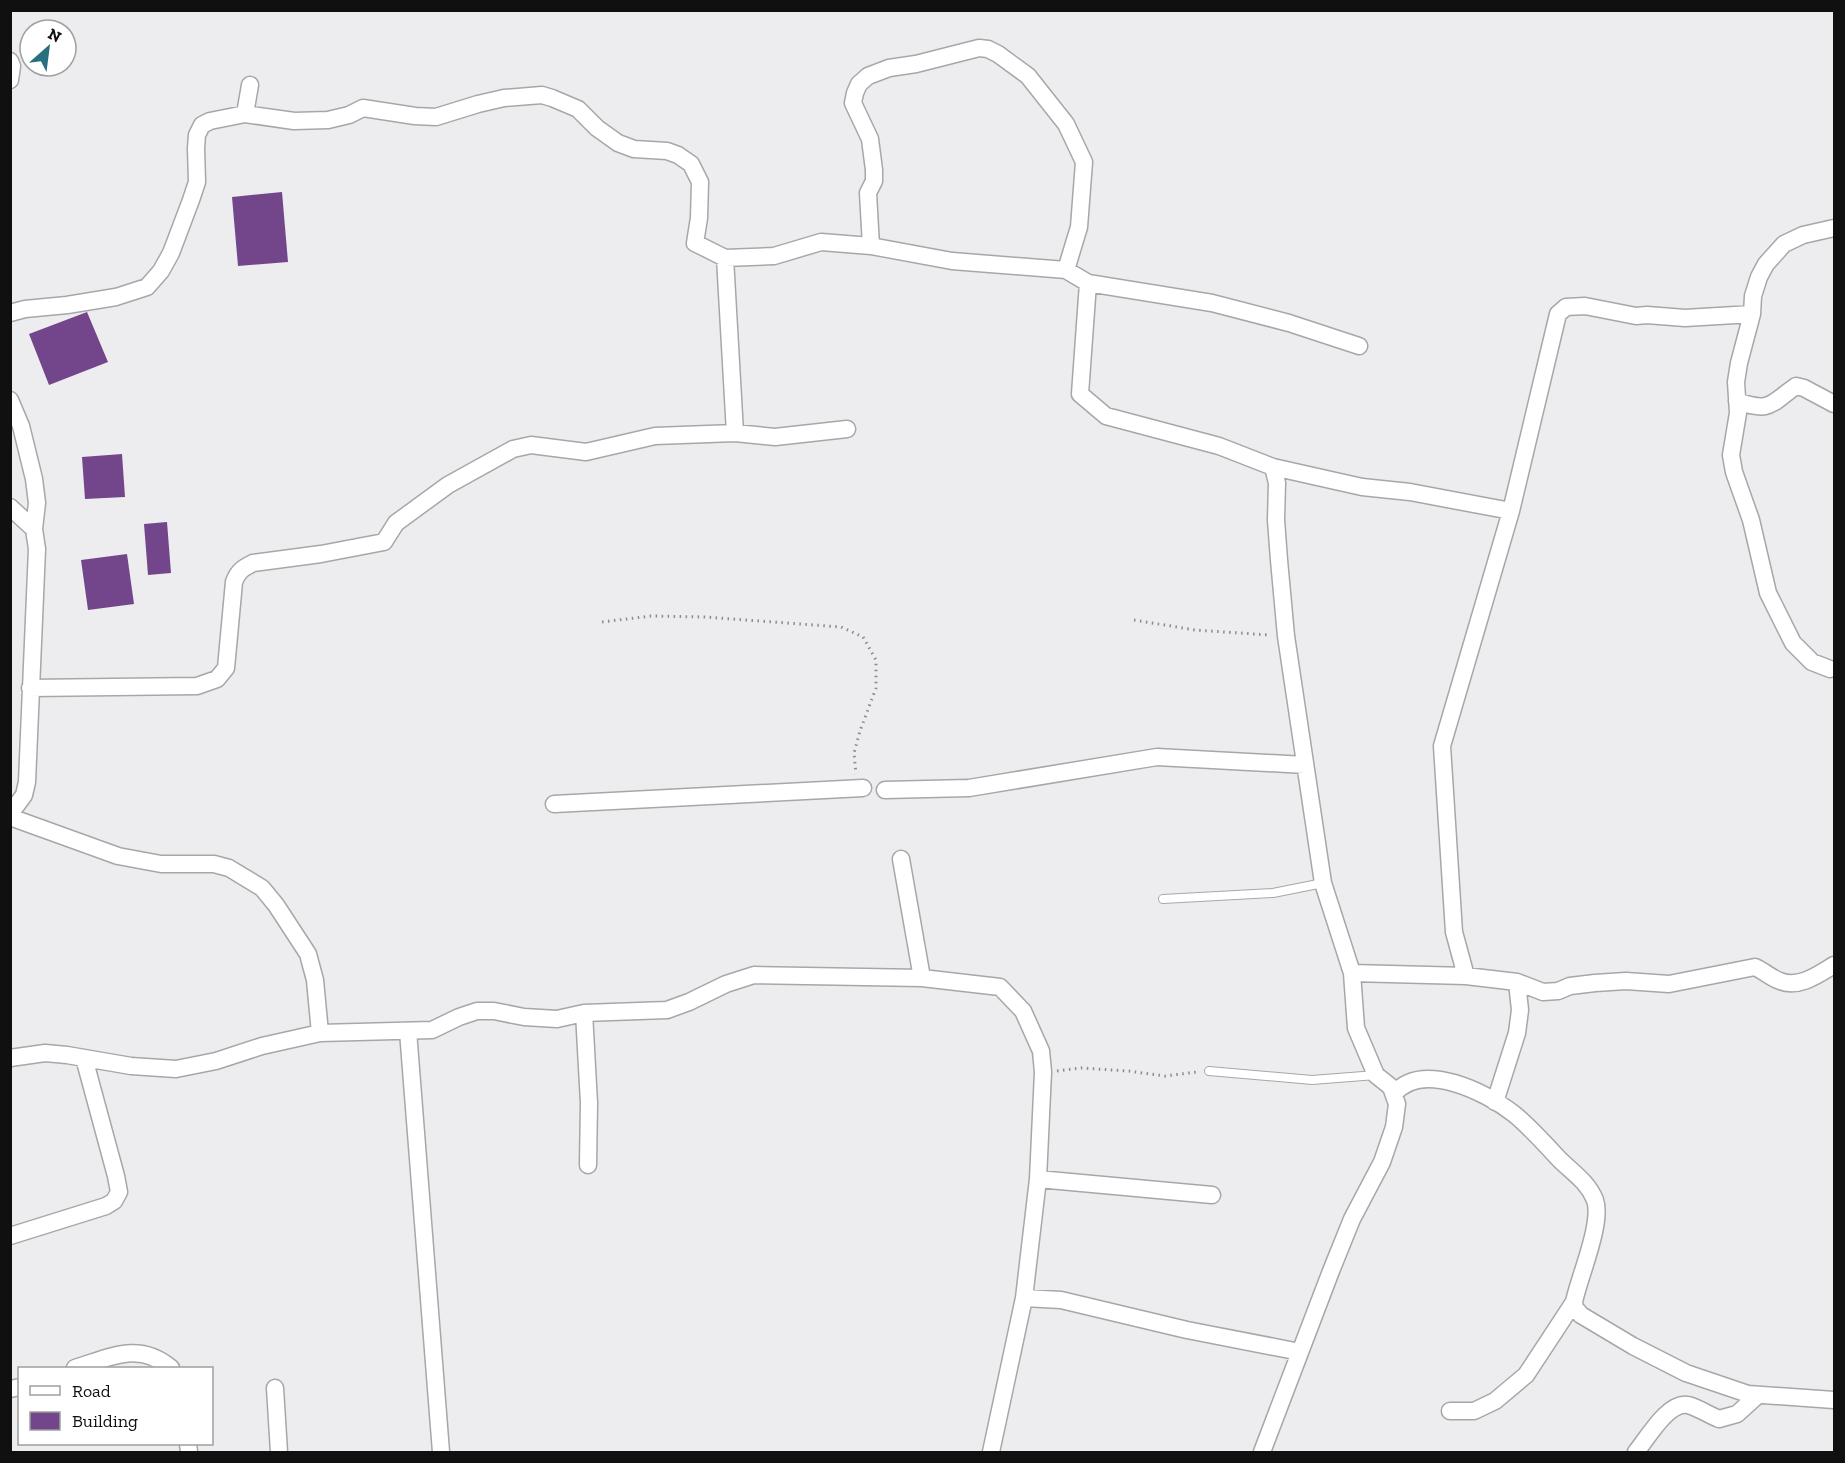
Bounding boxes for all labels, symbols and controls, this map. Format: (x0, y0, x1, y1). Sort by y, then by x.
north arrow (18, 18, 78, 78)
text: N (45, 24, 65, 46)
legend (18, 1367, 213, 1445)
text: Road (72, 1380, 111, 1402)
text: Building (72, 1410, 138, 1432)

